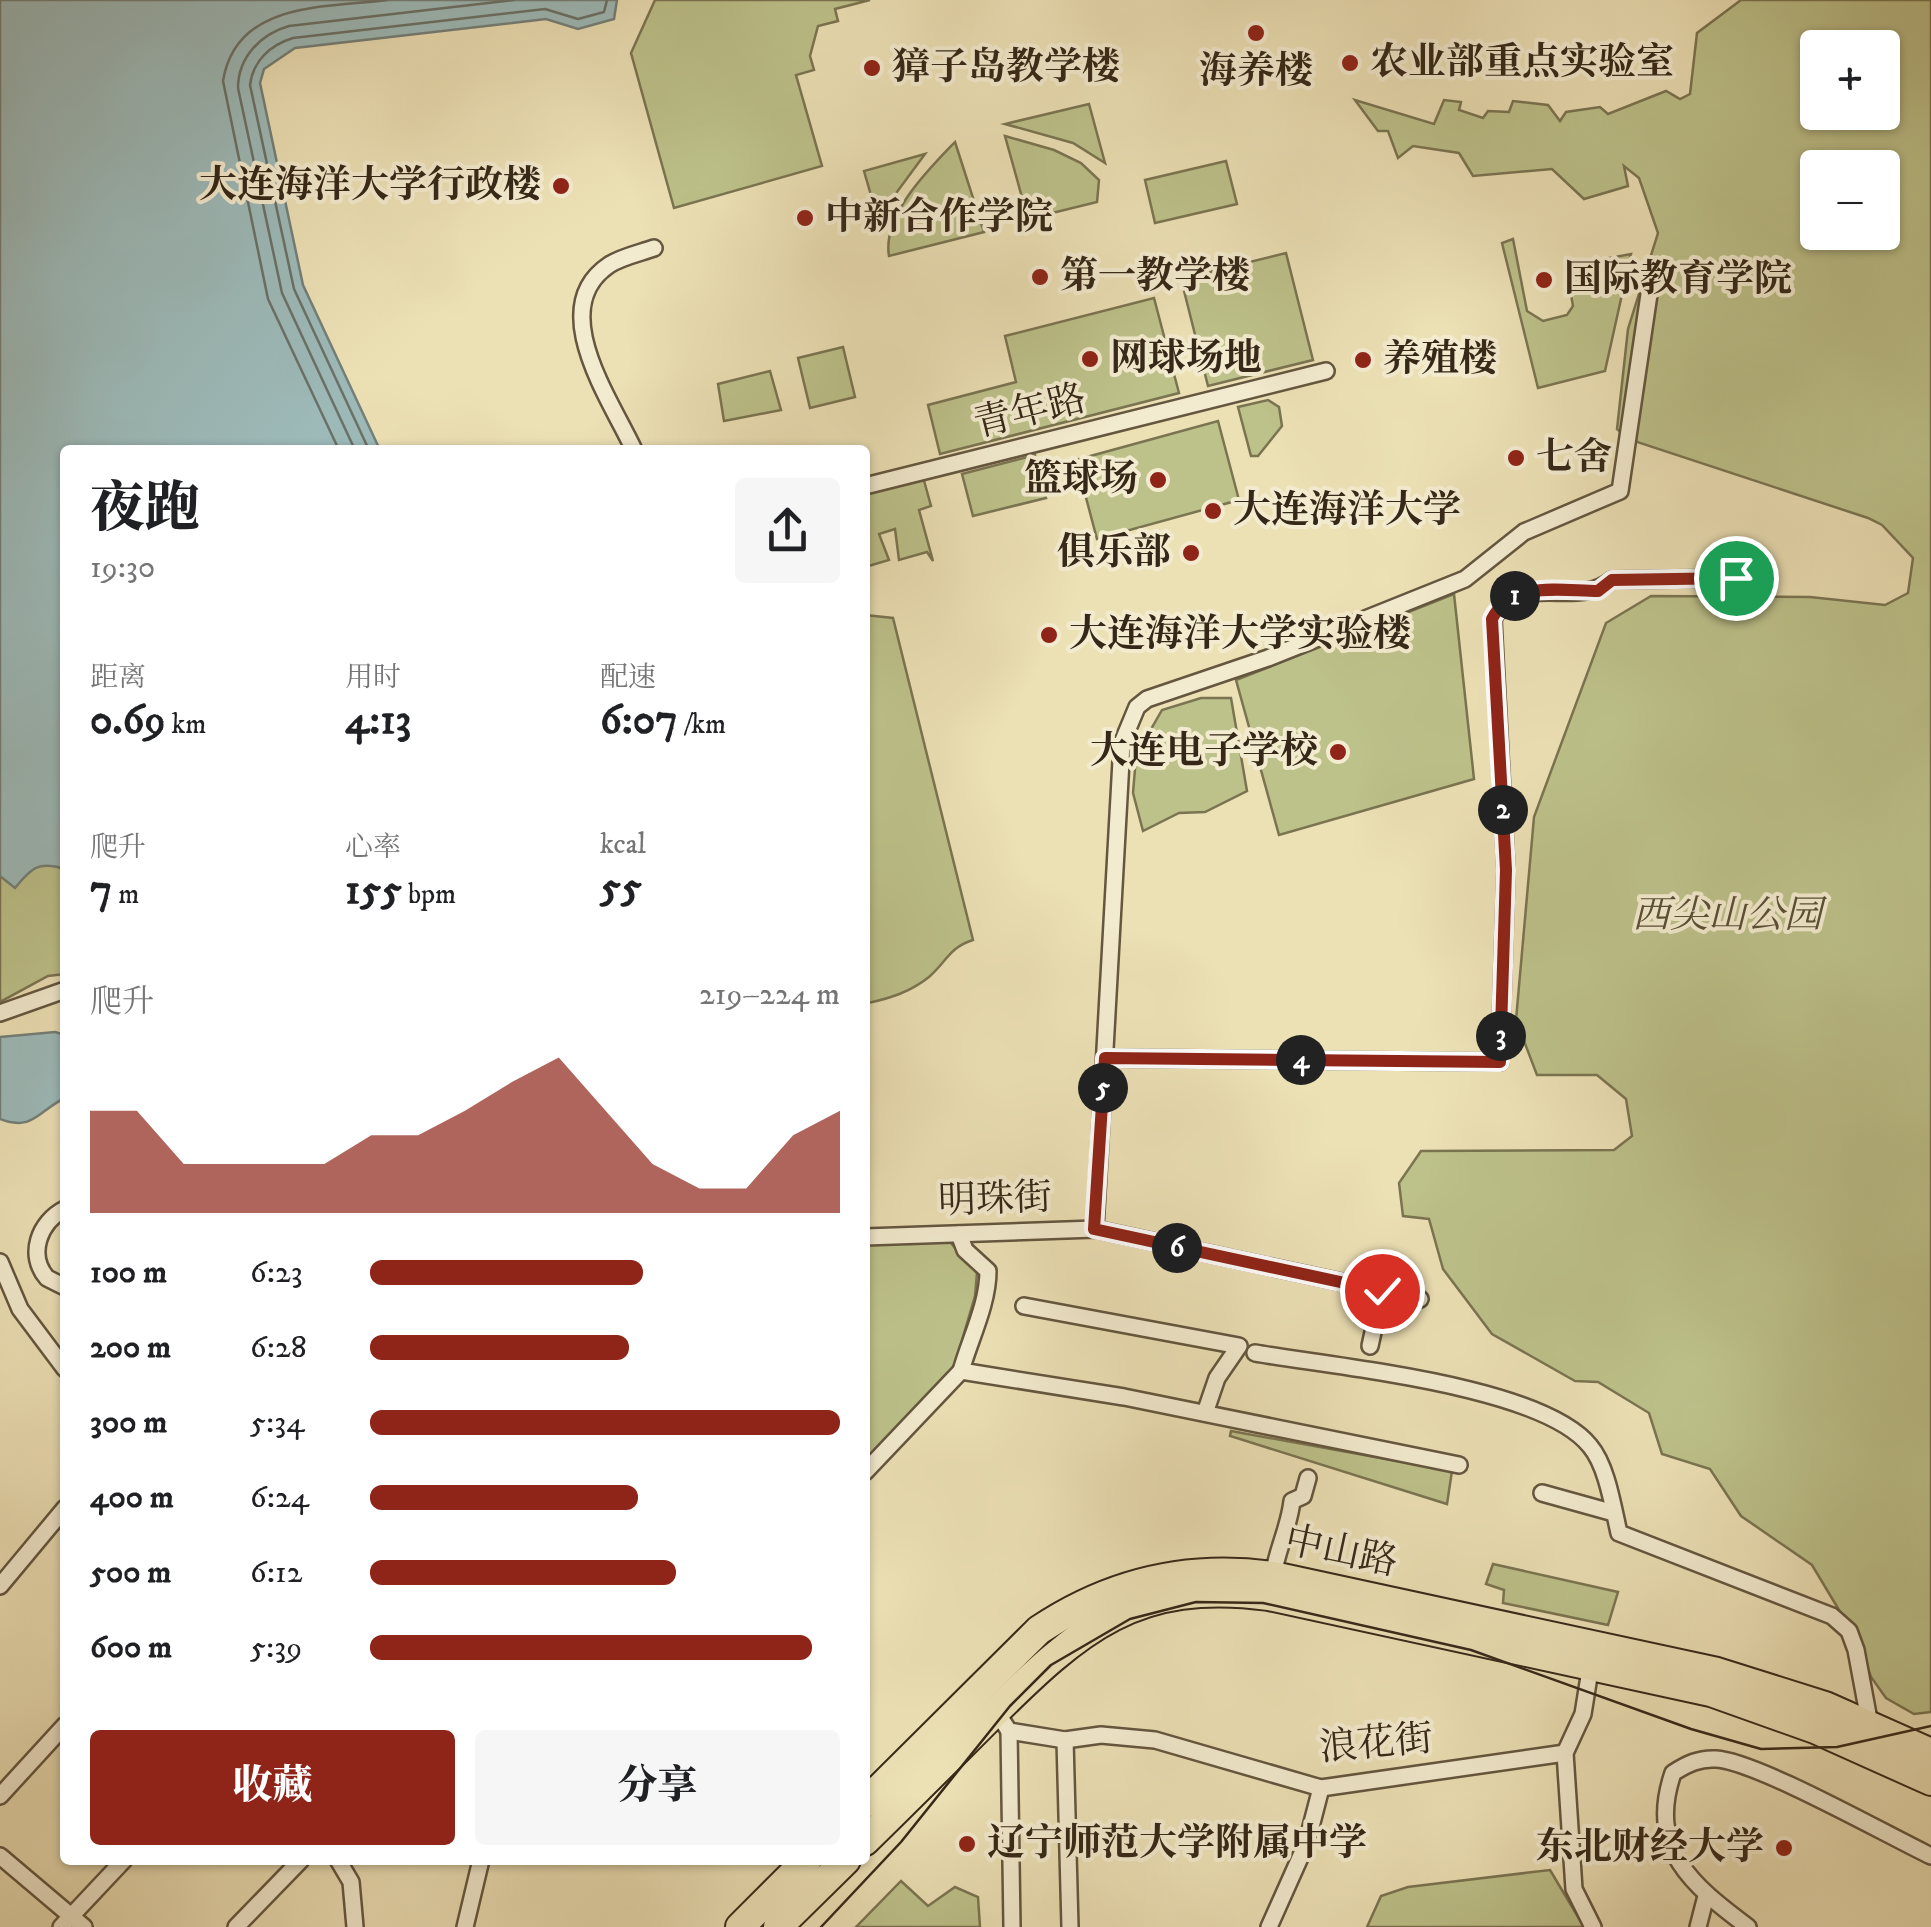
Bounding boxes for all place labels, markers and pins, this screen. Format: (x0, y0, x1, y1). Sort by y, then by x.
marker: 海养楼 (1245, 22, 1267, 44)
place label: 农业部重点实验室 (1370, 39, 1674, 87)
place label: 獐子岛教学楼 (892, 44, 1120, 92)
place label: 海养楼 (1199, 48, 1313, 96)
marker: 农业部重点实验室 (1339, 52, 1361, 74)
marker: 獐子岛教学楼 (861, 57, 883, 79)
place label: 大连海洋大学行政楼 (199, 162, 541, 210)
marker: 大连海洋大学行政楼 (550, 175, 572, 197)
place label: 中新合作学院 (825, 194, 1053, 242)
marker: 中新合作学院 (794, 207, 816, 229)
place label: 第一教学楼 (1060, 253, 1250, 301)
place label: 国际教育学院 (1564, 256, 1792, 304)
marker: 第一教学楼 (1029, 266, 1051, 288)
marker: 国际教育学院 (1533, 269, 1555, 291)
place label: 网球场地 (1110, 335, 1262, 383)
place label: 养殖楼 (1383, 336, 1497, 384)
marker: 网球场地 (1079, 348, 1101, 370)
marker: 养殖楼 (1352, 349, 1374, 371)
place label: 七舍 (1536, 434, 1612, 482)
marker: 七舍 (1505, 447, 1527, 469)
place label: 篮球场 (1024, 456, 1138, 504)
marker: 篮球场 (1147, 469, 1169, 491)
place label: 大连海洋大学 (1233, 487, 1461, 535)
marker: 大连海洋大学 (1202, 500, 1224, 522)
place label: 俱乐部 (1057, 529, 1171, 577)
pin (1694, 536, 1779, 621)
marker: 俱乐部 (1180, 542, 1202, 564)
pin: 1 (1490, 571, 1540, 621)
place label: 大连海洋大学实验楼 (1069, 611, 1411, 659)
marker: 大连海洋大学实验楼 (1038, 624, 1060, 646)
place label: 大连电子学校 (1090, 728, 1318, 776)
marker: 大连电子学校 (1327, 741, 1349, 763)
pin: 2 (1478, 785, 1528, 835)
pin: 3 (1476, 1011, 1526, 1061)
pin: 4 (1276, 1035, 1326, 1085)
pin: 5 (1078, 1063, 1128, 1113)
pin: 6 (1152, 1223, 1202, 1273)
pin (1340, 1249, 1425, 1334)
place label: 辽宁师范大学附属中学 (987, 1820, 1367, 1868)
place label: 东北财经大学 (1536, 1824, 1764, 1872)
marker: 辽宁师范大学附属中学 (956, 1833, 978, 1855)
marker: 东北财经大学 (1773, 1837, 1795, 1859)

